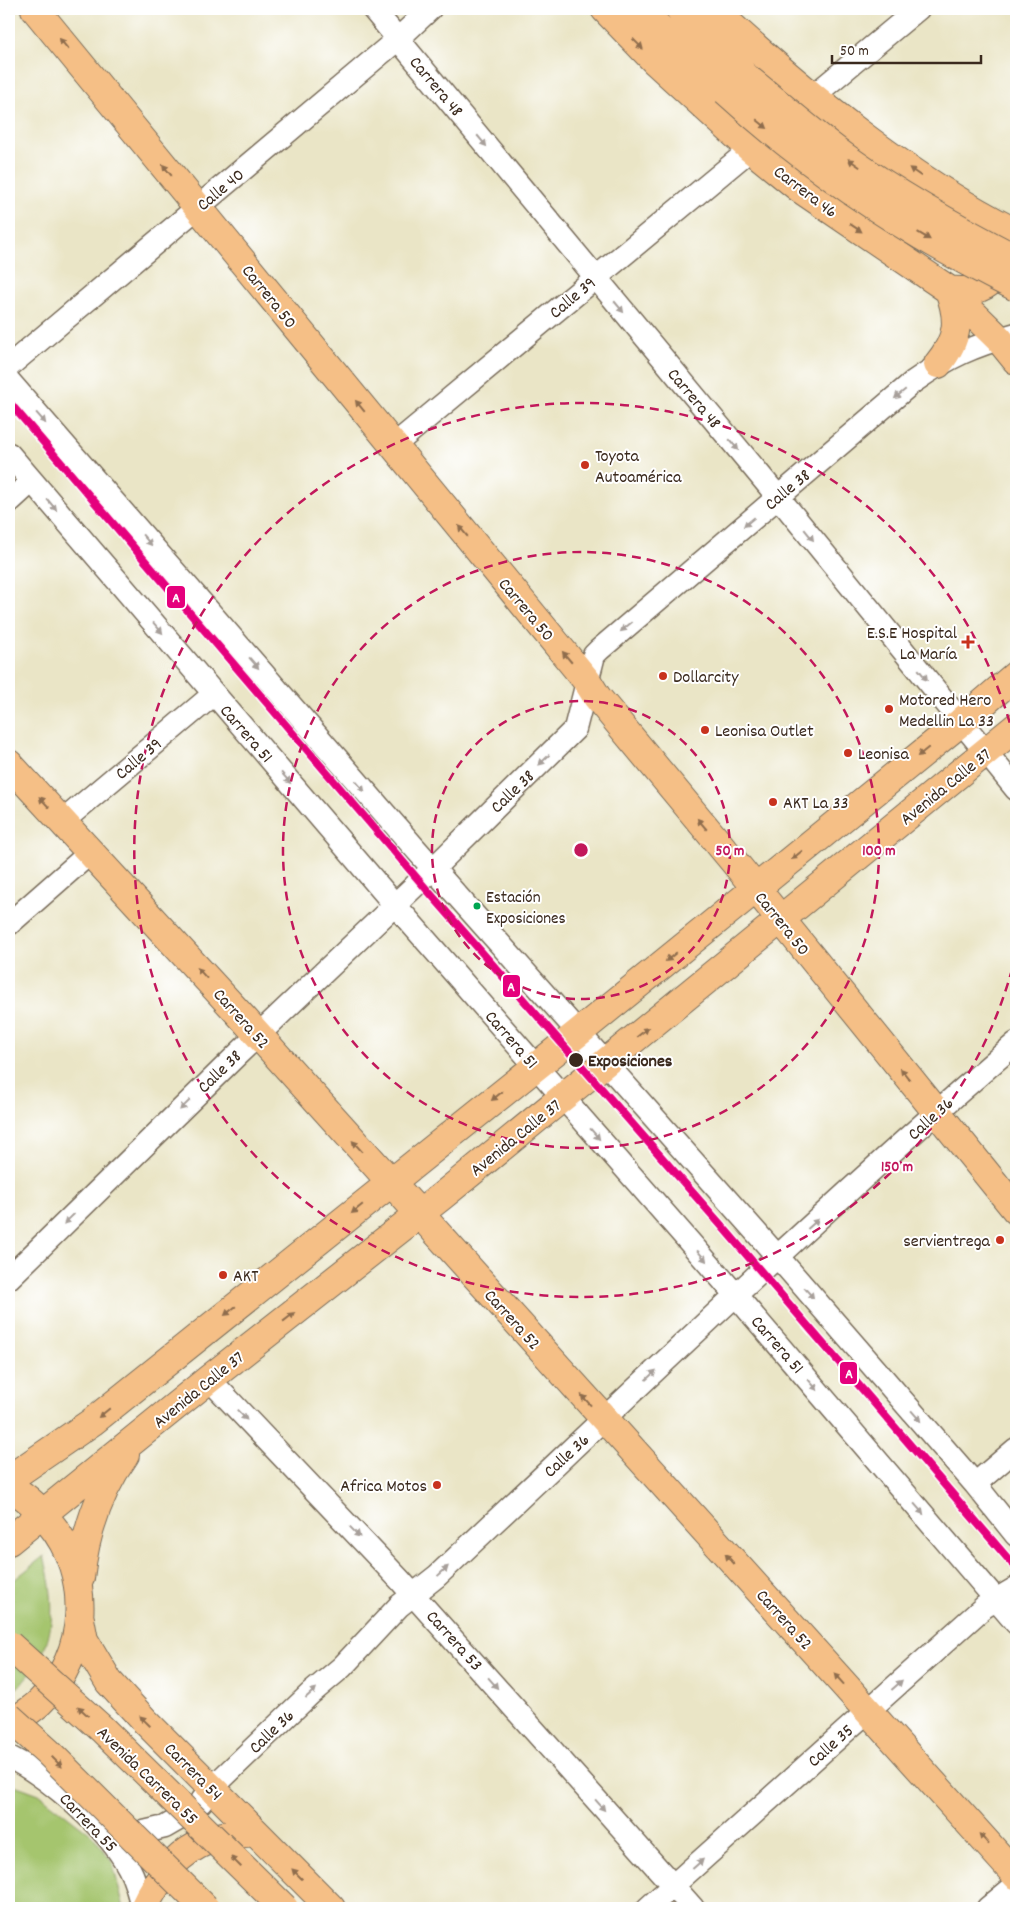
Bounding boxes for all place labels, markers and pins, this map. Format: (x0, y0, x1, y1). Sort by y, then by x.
place label: Toyota Autoamérica (595, 445, 682, 491)
marker: Toyota Autoamérica (579, 459, 591, 471)
place label: E.S.E Hospital La María (867, 622, 958, 668)
marker: E.S.E Hospital La María (961, 635, 975, 649)
place label: Dollarcity (673, 666, 739, 691)
marker: Dollarcity (657, 670, 669, 682)
place label: Motored Hero Medellin La 33 (899, 689, 994, 735)
marker: Motored Hero Medellin La 33 (883, 703, 895, 715)
place label: Leonisa Outlet (715, 720, 814, 745)
marker: Leonisa Outlet (699, 724, 711, 736)
place label: Leonisa (858, 743, 909, 768)
marker: Leonisa (842, 747, 854, 759)
place label: AKT La 33 (783, 792, 848, 817)
marker: AKT La 33 (767, 796, 779, 808)
centre of rings (572, 841, 590, 859)
place label: Estación Exposiciones (486, 887, 566, 932)
marker: Estación Exposiciones (472, 901, 482, 911)
place label: Exposiciones (588, 1050, 673, 1075)
marker: Exposiciones (567, 1051, 585, 1069)
place label: servientrega (903, 1230, 991, 1255)
marker: servientrega (994, 1234, 1006, 1246)
place label: AKT (233, 1265, 258, 1290)
marker: AKT (217, 1269, 229, 1281)
place label: Africa Motos (340, 1475, 427, 1500)
marker: Africa Motos (431, 1479, 443, 1491)

